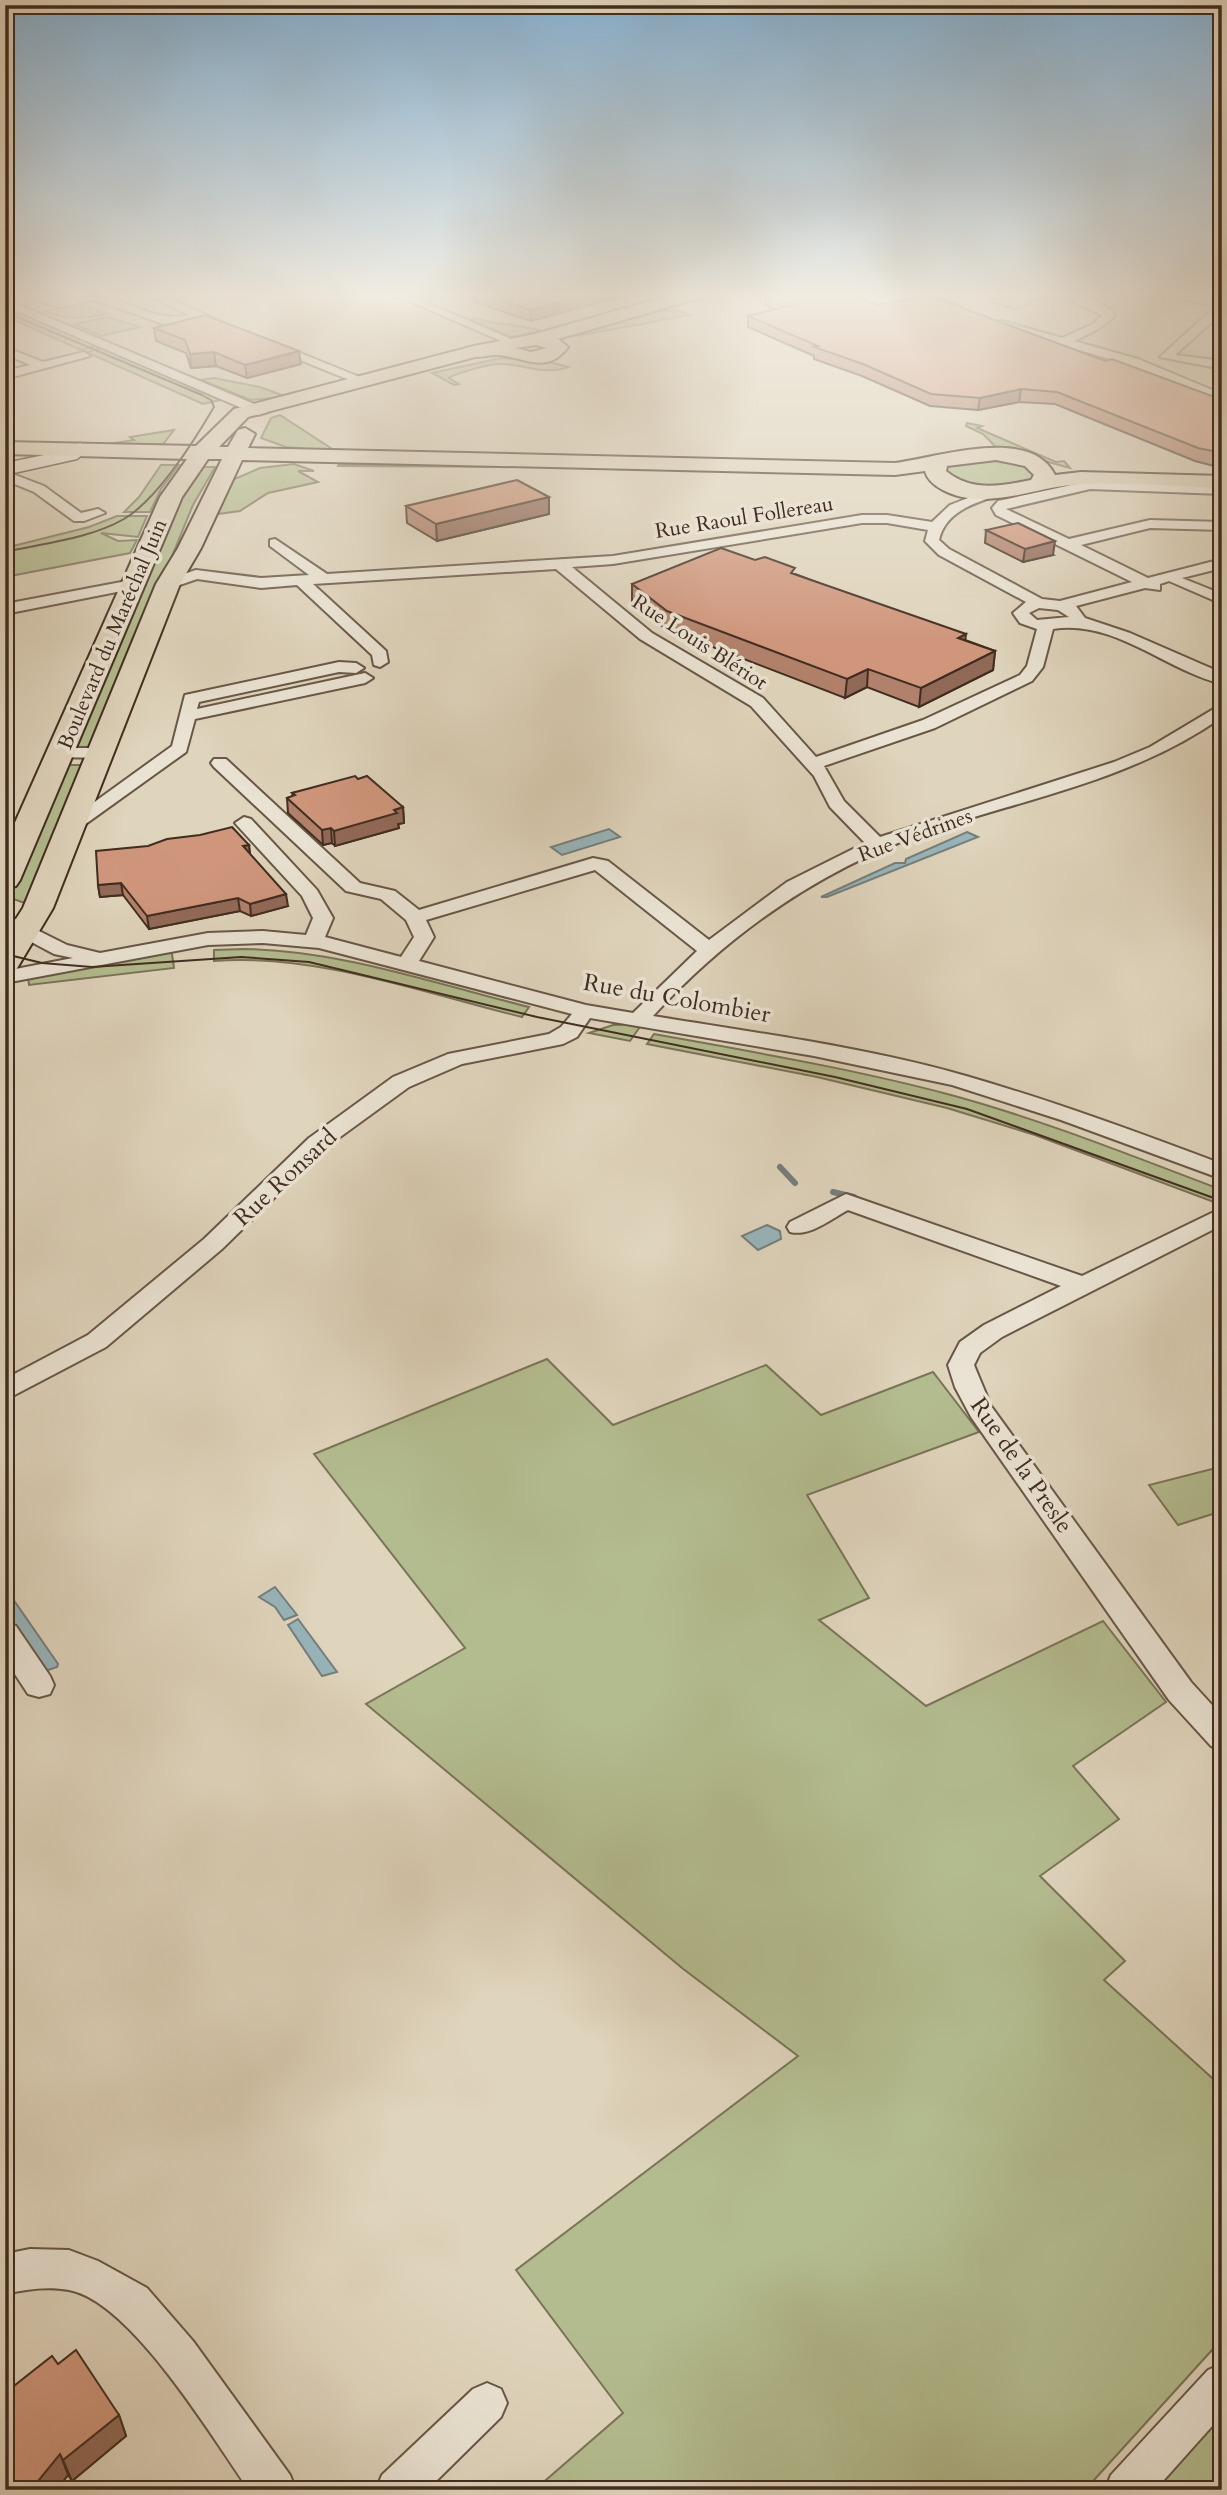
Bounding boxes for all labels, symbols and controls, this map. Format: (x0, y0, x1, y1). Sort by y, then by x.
street label: Rue Raoul Follereau (653, 489, 835, 546)
street label: Boulevard du Maréchal Juin (51, 514, 174, 754)
street label: Rue Louis Blériot (626, 588, 773, 697)
street label: Rue Védrines (854, 801, 976, 870)
street label: Rue du Colombier (581, 966, 773, 1031)
street label: Rue Ronsard (226, 1121, 344, 1234)
street label: Rue de la Presle (962, 1391, 1081, 1540)

